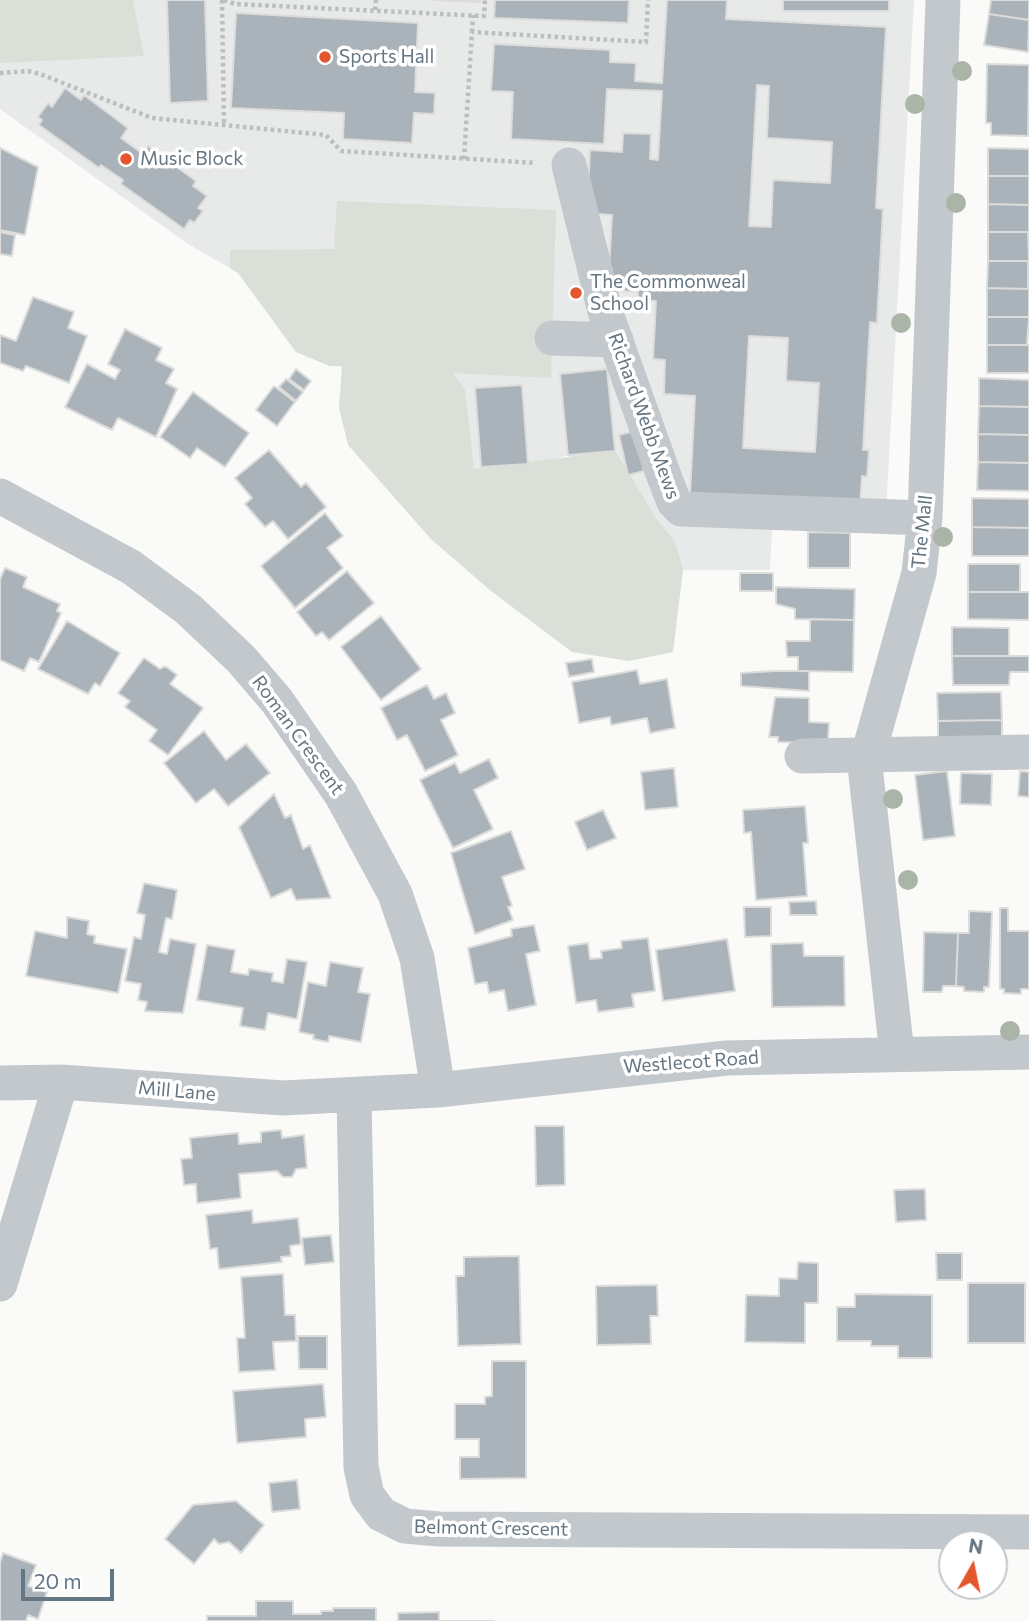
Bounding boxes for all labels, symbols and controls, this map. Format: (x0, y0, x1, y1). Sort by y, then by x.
place label: Sports Hall (339, 46, 434, 68)
marker: Sports Hall (317, 49, 333, 65)
place label: Music Block (140, 148, 243, 170)
marker: Music Block (118, 151, 134, 167)
place label: The Commonweal School (590, 271, 746, 315)
marker: The Commonweal School (568, 285, 584, 301)
street label: Richard Webb Mews (603, 330, 685, 502)
street label: The Mall (907, 494, 937, 570)
street label: Roman Crescent (247, 671, 349, 799)
street label: Westlecot Road (623, 1046, 759, 1078)
street label: Mill Lane (137, 1076, 217, 1106)
street label: Belmont Crescent (414, 1515, 568, 1541)
north arrow (938, 1530, 1008, 1600)
text: N (967, 1533, 985, 1558)
scale bar (24, 1554, 117, 1598)
text: 20 m (34, 1568, 82, 1593)

